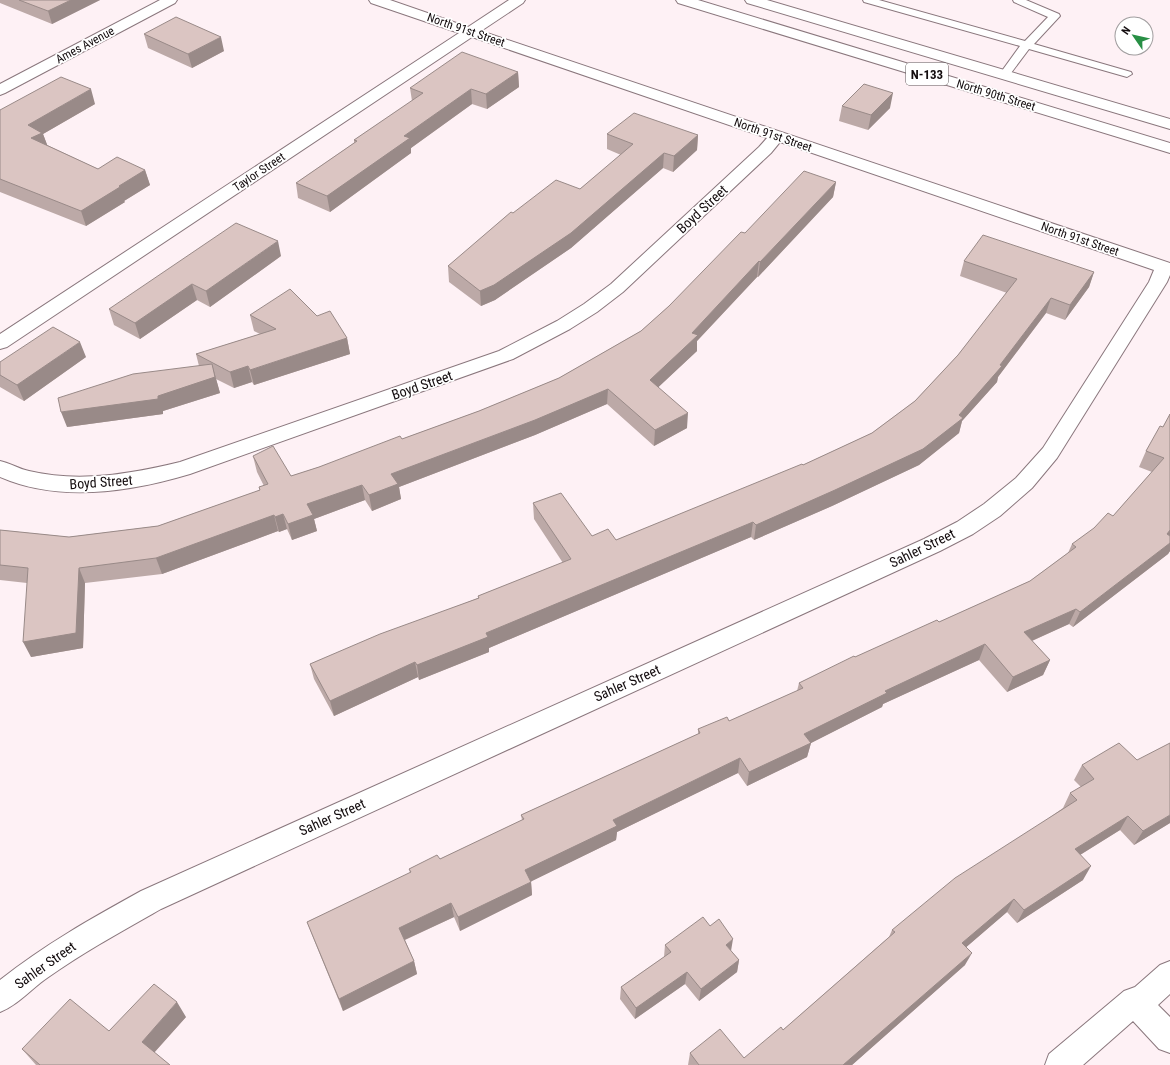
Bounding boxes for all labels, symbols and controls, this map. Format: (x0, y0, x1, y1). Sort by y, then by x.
street label: North 91st Street (425, 10, 507, 50)
north arrow (1114, 16, 1154, 56)
street label: Ames Avenue (53, 24, 117, 66)
text: N (1119, 24, 1134, 37)
road number: N-133 (906, 63, 948, 85)
street label: North 90th Street (955, 76, 1037, 114)
street label: North 91st Street (732, 115, 814, 155)
street label: Taylor Street (230, 149, 288, 194)
street label: Boyd Street (673, 182, 731, 236)
street label: North 91st Street (1039, 219, 1121, 259)
street label: Boyd Street (389, 367, 455, 403)
street label: Boyd Street (69, 472, 133, 492)
street label: Sahler Street (887, 525, 957, 571)
street label: Sahler Street (591, 661, 663, 705)
street label: Sahler Street (296, 795, 368, 839)
street label: Sahler Street (11, 938, 79, 992)

